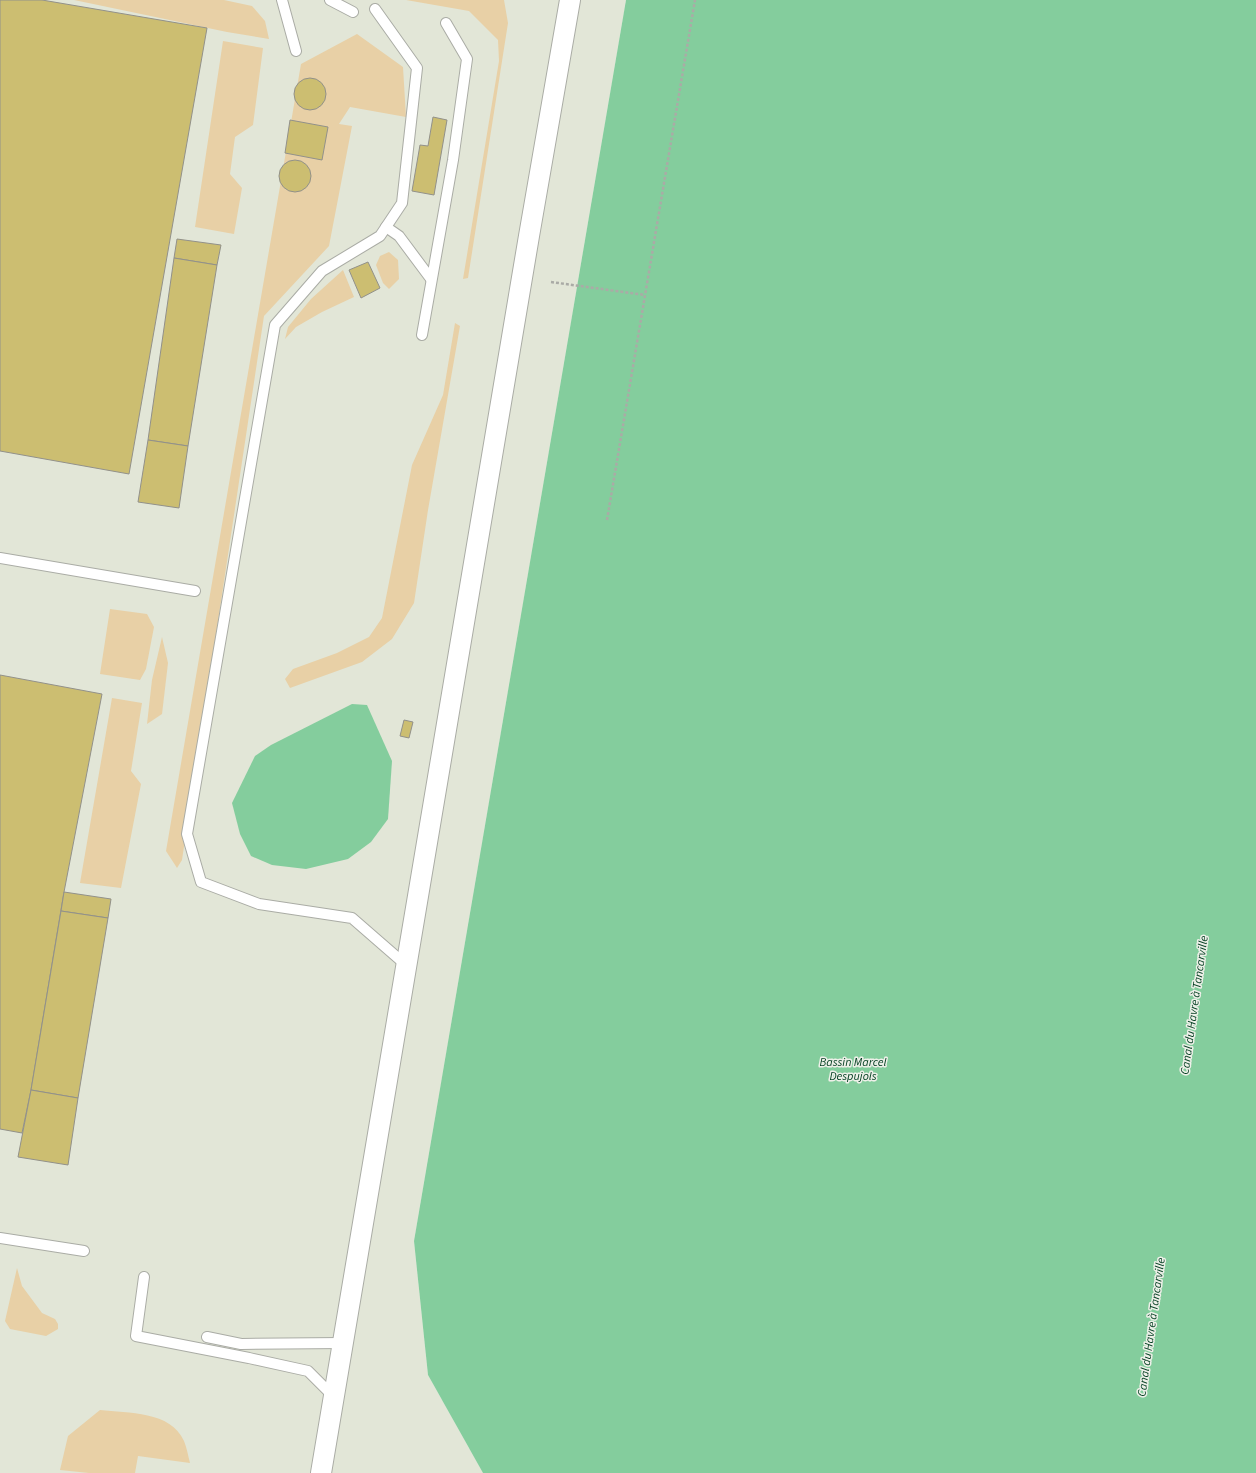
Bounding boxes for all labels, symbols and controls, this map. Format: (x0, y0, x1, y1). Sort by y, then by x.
water label: Canal du Havre à Tancarville (1176, 934, 1213, 1076)
water label: Bassin Marcel Despujols (819, 1054, 887, 1085)
water label: Canal du Havre à Tancarville (1133, 1256, 1170, 1398)

